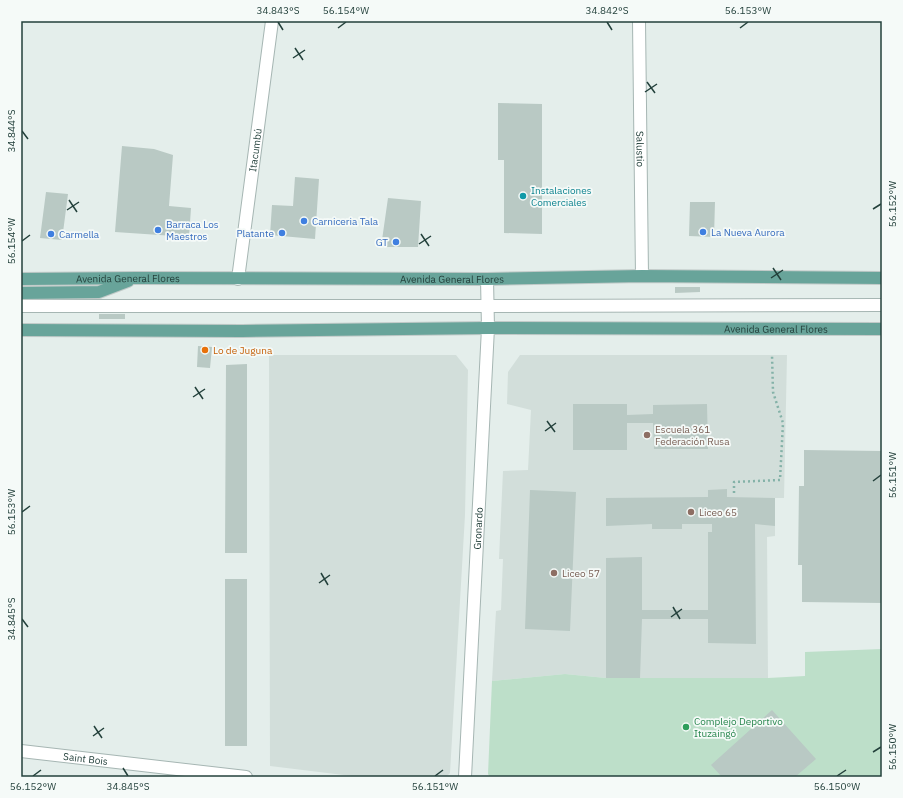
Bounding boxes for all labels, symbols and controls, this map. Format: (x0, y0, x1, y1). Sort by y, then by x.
text: 34.843°S (256, 4, 300, 17)
text: 56.154°W (323, 4, 369, 17)
text: 34.842°S (585, 4, 629, 17)
text: 56.153°W (725, 4, 771, 17)
text: 34.844°S (5, 109, 18, 153)
street label: Itacumbú (246, 128, 264, 173)
street label: Salustio (634, 131, 647, 167)
text: 56.152°W (886, 181, 899, 227)
place label: Instalaciones Comerciales (531, 184, 592, 209)
marker: Instalaciones Comerciales (518, 191, 528, 201)
place label: Carniceria Tala (312, 215, 379, 228)
marker: Carniceria Tala (299, 216, 309, 226)
text: 56.154°W (5, 218, 18, 264)
place label: Barraca Los Maestros (166, 218, 219, 243)
marker: Barraca Los Maestros (153, 225, 163, 235)
place label: La Nueva Aurora (711, 226, 785, 239)
place label: Platante (236, 227, 274, 240)
marker: La Nueva Aurora (698, 227, 708, 237)
place label: Carmella (59, 228, 100, 241)
marker: Platante (277, 228, 287, 238)
marker: Carmella (46, 229, 56, 239)
place label: GT (376, 236, 388, 249)
marker: GT (391, 237, 401, 247)
street label: Avenida General Flores (76, 271, 180, 285)
street label: Avenida General Flores (400, 272, 504, 286)
street label: Avenida General Flores (724, 322, 828, 335)
place label: Lo de Juguna (213, 344, 273, 357)
marker: Lo de Juguna (200, 345, 210, 355)
place label: Escuela 361 Federación Rusa (655, 423, 730, 448)
marker: Escuela 361 Federación Rusa (642, 430, 652, 440)
text: 56.151°W (886, 452, 899, 498)
text: 56.153°W (5, 489, 18, 535)
street label: Gronardo (470, 506, 485, 550)
place label: Liceo 65 (699, 506, 737, 519)
marker: Liceo 65 (686, 507, 696, 517)
place label: Liceo 57 (562, 567, 600, 580)
marker: Liceo 57 (549, 568, 559, 578)
text: 34.845°S (5, 597, 18, 641)
place label: Complejo Deportivo Ituzaingó (694, 715, 783, 740)
marker: Complejo Deportivo Ituzaingó (681, 722, 691, 732)
text: 56.150°W (886, 724, 899, 770)
street label: Saint Bois (63, 749, 109, 768)
text: 56.152°W (10, 780, 56, 793)
text: 34.845°S (106, 780, 150, 793)
text: 56.151°W (412, 780, 458, 793)
text: 56.150°W (814, 780, 860, 793)

